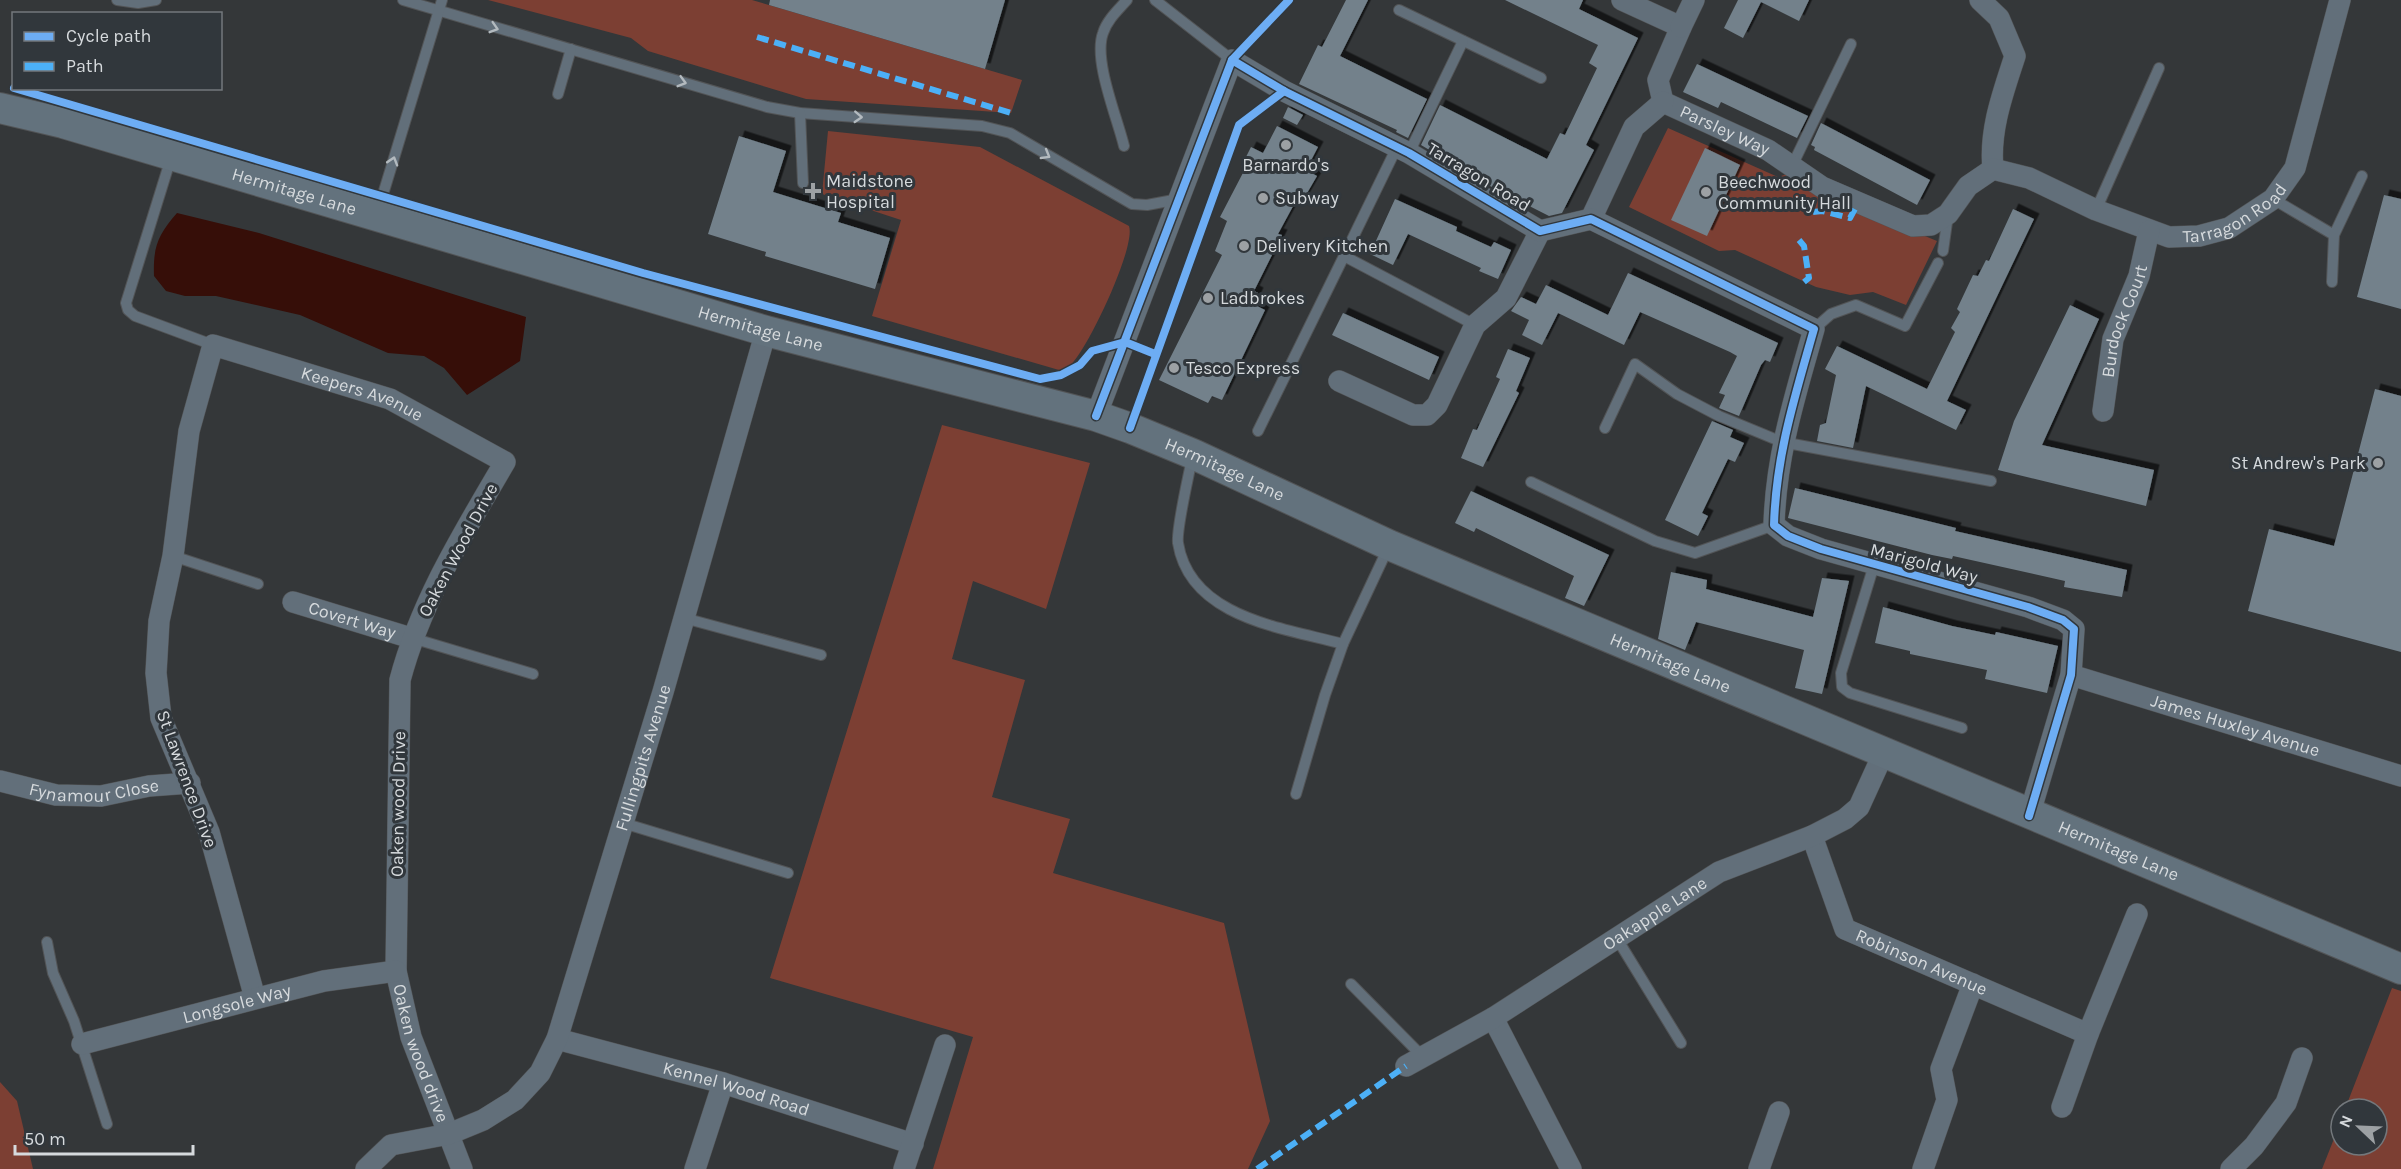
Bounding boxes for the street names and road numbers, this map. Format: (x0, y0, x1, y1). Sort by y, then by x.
street label: Parsley Way (1676, 100, 1774, 161)
street label: Tarragon Road (1423, 137, 1535, 217)
street label: Hermitage Lane (229, 163, 359, 220)
street label: Tarragon Road (2182, 179, 2292, 248)
street label: Burdock Court (2097, 263, 2152, 379)
street label: Hermitage Lane (695, 300, 825, 356)
street label: Keepers Avenue (298, 361, 427, 426)
street label: Hermitage Lane (1162, 433, 1288, 506)
street label: Oaken Wood Drive (413, 479, 503, 621)
street label: Marigold Way (1868, 538, 1981, 588)
street label: Covert Way (306, 596, 399, 644)
street label: Hermitage Lane (1607, 628, 1734, 698)
street label: Fullingpits Avenue (610, 682, 676, 834)
street label: James Huxley Avenue (2148, 689, 2323, 762)
street label: St Lawrence Drive (152, 707, 222, 851)
street label: Oaken wood Drive (386, 731, 410, 877)
street label: Fynamour Close (27, 774, 160, 807)
street label: Hermitage Lane (2055, 816, 2182, 886)
street label: Oakapple Lane (1599, 872, 1711, 955)
street label: Robinson Avenue (1852, 924, 1991, 1000)
street label: Longsole Way (180, 979, 294, 1028)
street label: Oaken wood drive (388, 982, 454, 1125)
street label: Kennel Wood Road (660, 1057, 812, 1121)

